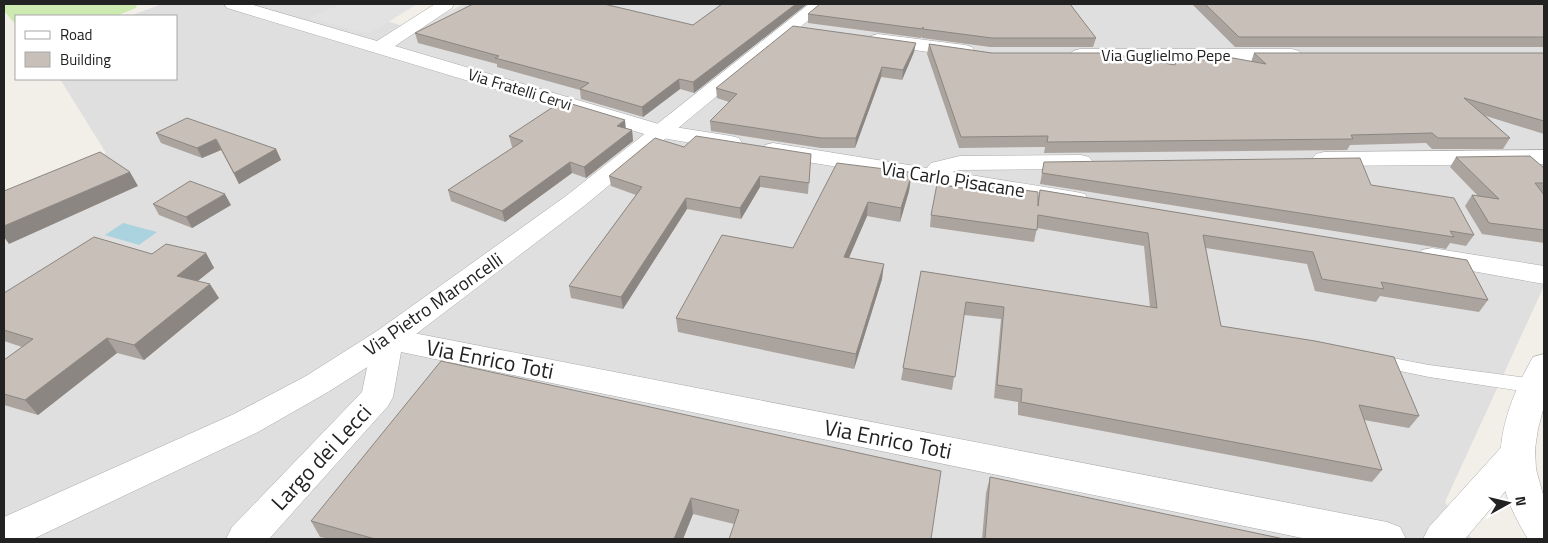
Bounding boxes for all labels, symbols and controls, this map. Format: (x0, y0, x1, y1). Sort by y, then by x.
legend (15, 15, 178, 80)
text: Road (60, 23, 92, 46)
street label: Via Guglielmo Pepe (1101, 43, 1231, 67)
text: Building (60, 48, 111, 71)
street label: Via Fratelli Cervi (465, 62, 575, 116)
street label: Via Carlo Pisacane (879, 153, 1027, 204)
street label: Via Pietro Maroncelli (357, 245, 508, 362)
street label: Via Enrico Toti (423, 330, 557, 388)
street label: Largo dei Lecci (263, 396, 379, 518)
street label: Via Enrico Toti (821, 410, 955, 468)
north arrow (1483, 478, 1533, 528)
text: N (1510, 495, 1532, 507)

